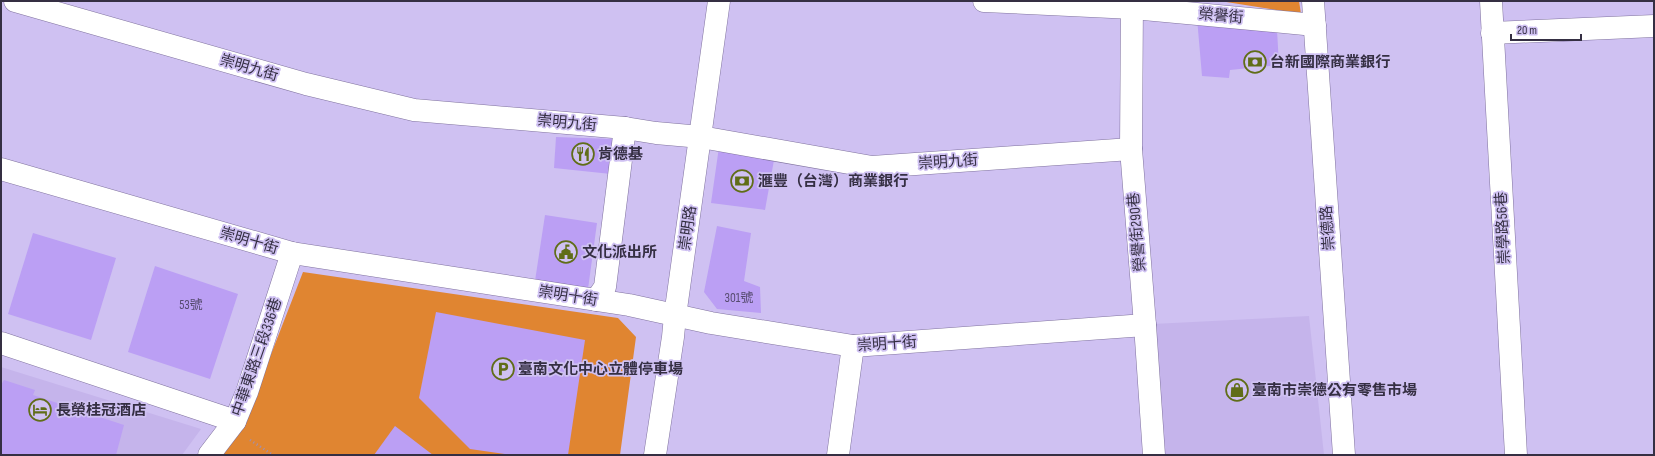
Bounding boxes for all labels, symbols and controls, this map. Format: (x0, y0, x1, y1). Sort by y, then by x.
street label: 榮譽街 (1198, 5, 1244, 27)
scale bar (1511, 16, 1581, 42)
text: 20 m (1517, 23, 1537, 38)
bank icon: 台新國際商業銀行 (1242, 49, 1268, 75)
street label: 崇明九街 (218, 51, 280, 85)
place label: 台新國際商業銀行 (1270, 53, 1390, 72)
street label: 崇明九街 (536, 111, 598, 135)
restaurant icon: 肯德基 (570, 141, 596, 167)
place label: 肯德基 (598, 145, 643, 164)
street label: 崇明九街 (917, 150, 979, 174)
bank icon: 滙豐（台灣）商業銀行 (729, 168, 755, 194)
place label: 滙豐（台灣）商業銀行 (758, 172, 908, 191)
street label: 崇學路56巷 (1492, 191, 1514, 265)
street label: 榮譽街290巷 (1124, 192, 1150, 272)
street label: 崇明路 (675, 204, 701, 252)
street label: 崇德路 (1317, 205, 1339, 251)
street label: 崇明十街 (218, 224, 280, 258)
public building icon: 文化派出所 (553, 239, 579, 265)
place label: 文化派出所 (582, 243, 657, 262)
street label: 崇明十街 (537, 282, 599, 310)
house number: 301號 (725, 290, 753, 306)
street label: 中華東路三段336巷 (228, 295, 286, 419)
house number: 53號 (179, 297, 203, 313)
street label: 崇明十街 (856, 332, 918, 356)
parking icon: 臺南文化中心立體停車場 (490, 356, 516, 382)
place label: 臺南文化中心立體停車場 (518, 360, 683, 379)
shop icon: 臺南市崇德公有零售市場 (1224, 377, 1250, 403)
place label: 臺南市崇德公有零售市場 (1252, 381, 1417, 400)
hotel icon: 長榮桂冠酒店 (27, 397, 53, 423)
place label: 長榮桂冠酒店 (56, 401, 146, 420)

